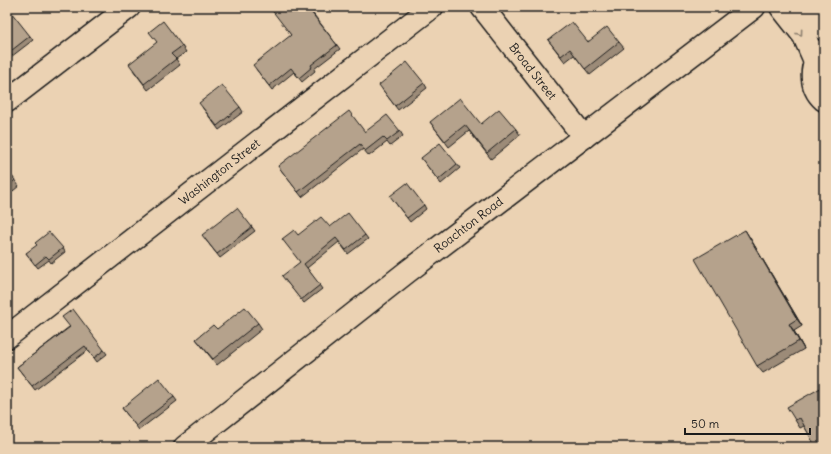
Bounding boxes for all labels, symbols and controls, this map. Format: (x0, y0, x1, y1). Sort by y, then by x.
one-way arrow (796, 28, 803, 35)
street label: Broad Street (506, 40, 560, 103)
street label: Washington Street (176, 135, 263, 208)
street label: Roachton Road (431, 194, 506, 256)
scale bar (685, 410, 810, 436)
text: 50 m (691, 416, 720, 431)

